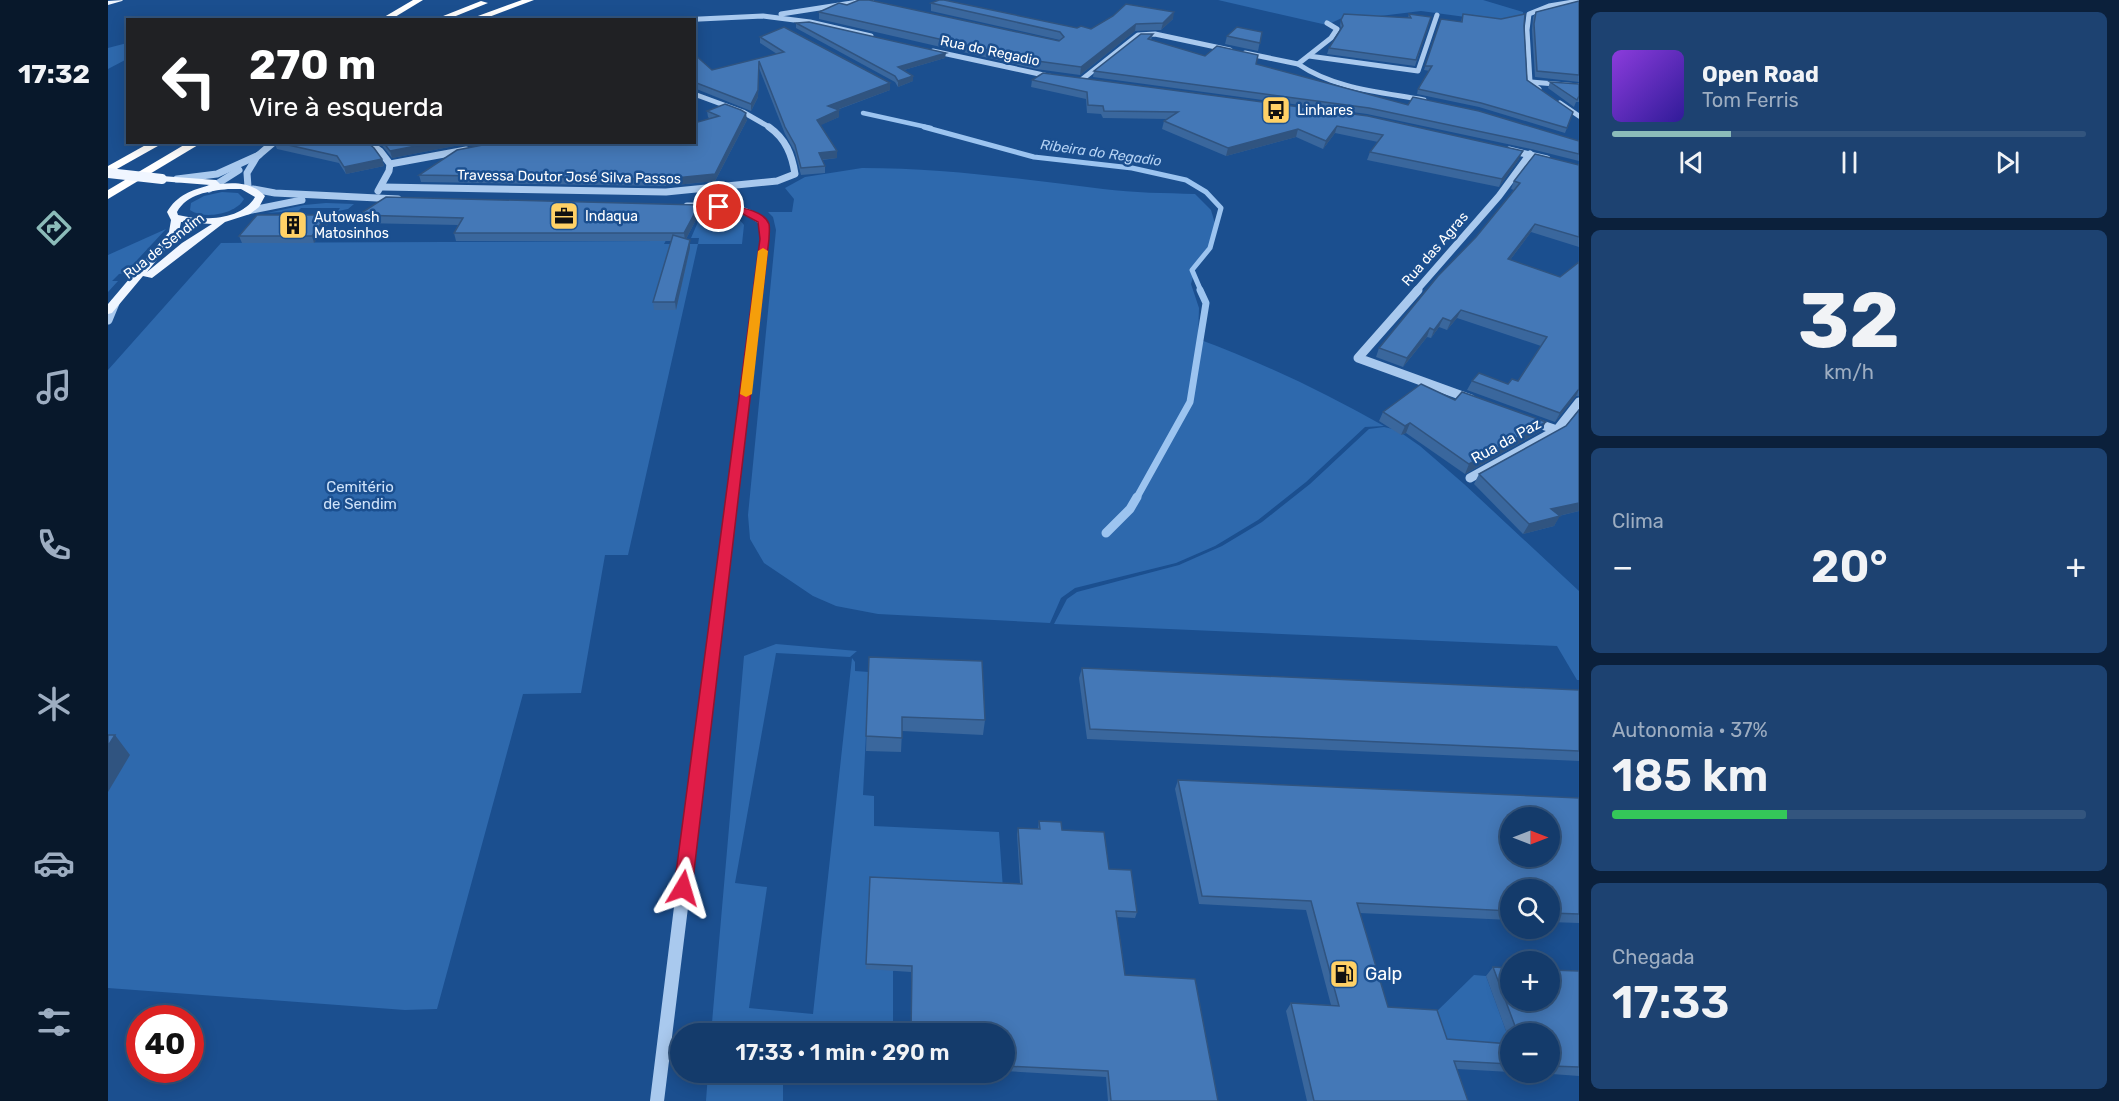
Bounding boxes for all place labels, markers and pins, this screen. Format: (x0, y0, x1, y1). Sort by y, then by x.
bus stop icon: Linhares (1260, 94, 1292, 126)
place label: Linhares (1297, 102, 1353, 119)
pin (693, 181, 744, 232)
office icon: Indaqua (548, 200, 580, 232)
place label: Indaqua (585, 208, 638, 225)
building icon: Autowash Matosinhos (277, 209, 309, 241)
place label: Autowash Matosinhos (314, 209, 389, 242)
fuel station icon: Galp (1328, 958, 1360, 990)
place label: Galp (1365, 963, 1402, 985)

